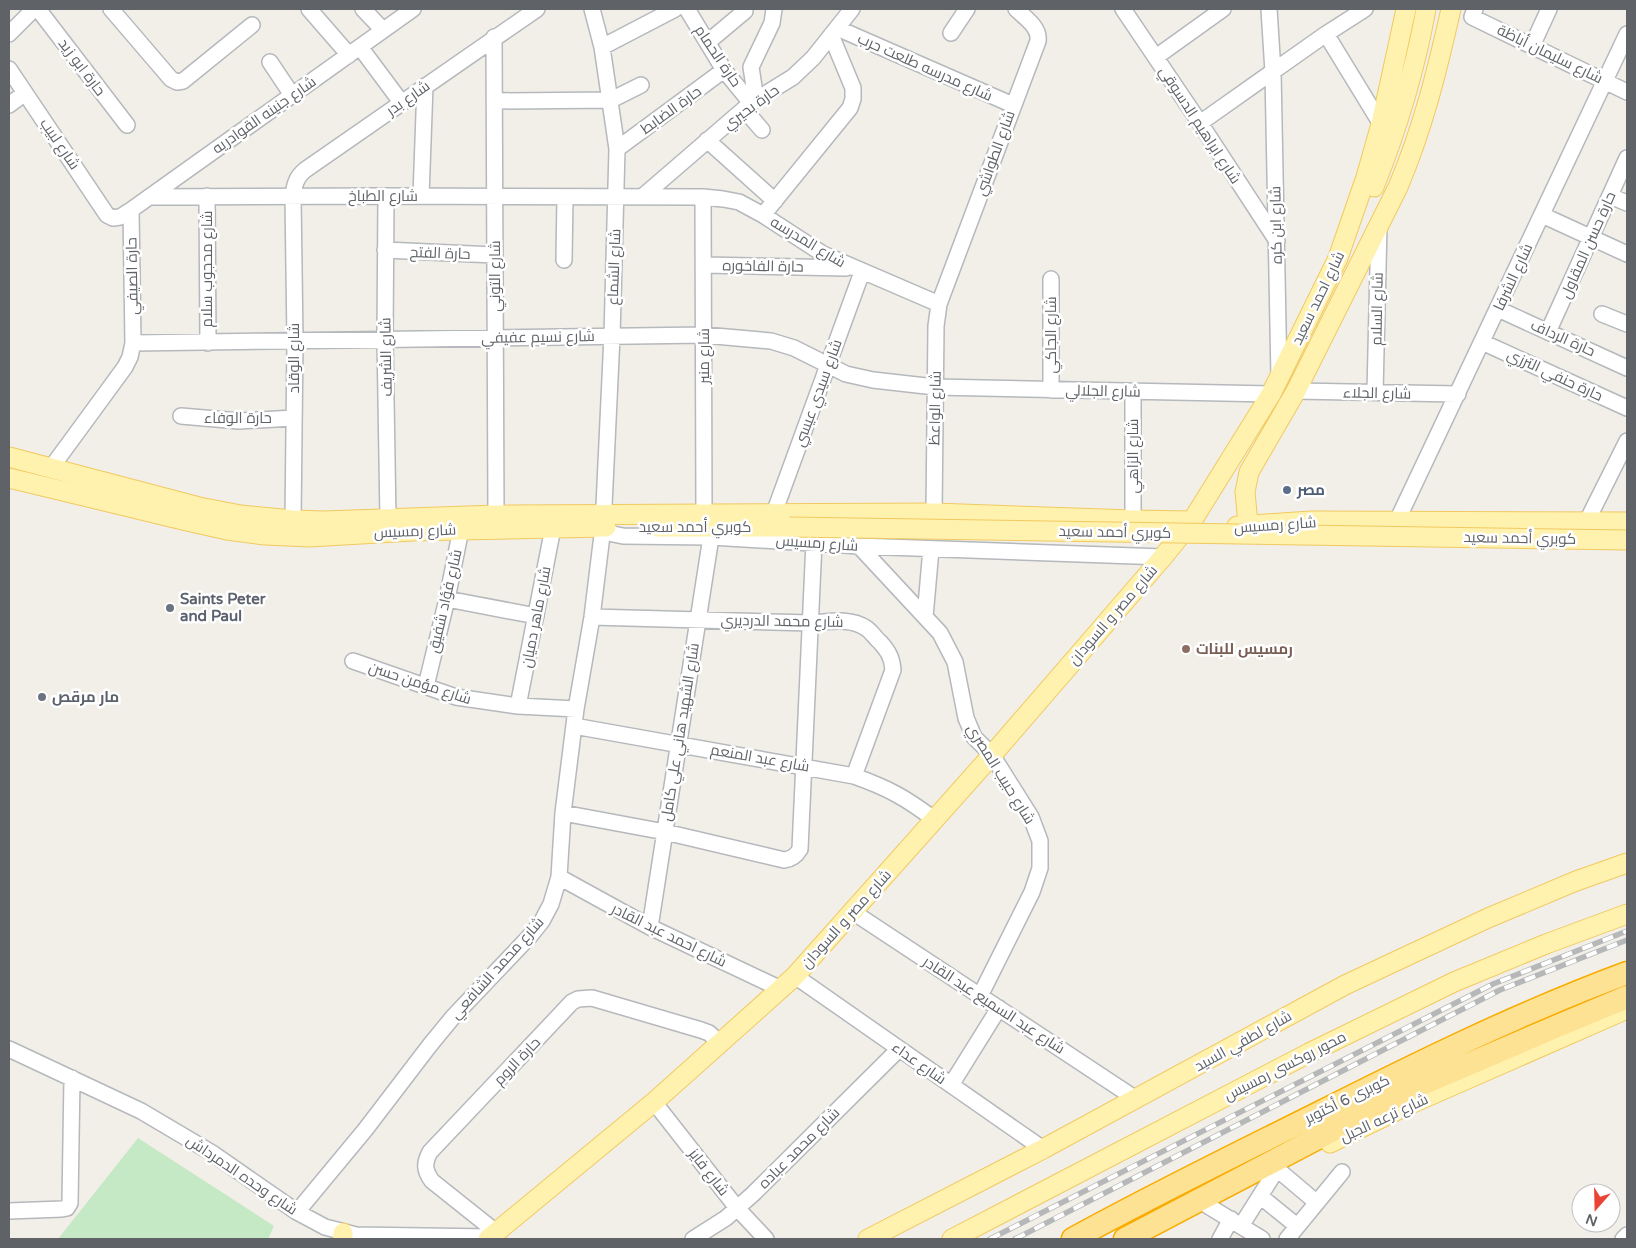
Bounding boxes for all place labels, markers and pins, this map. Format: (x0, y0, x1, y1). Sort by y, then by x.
place label: مصر (1296, 481, 1325, 499)
marker: مصر (1281, 484, 1293, 496)
place label: Saints Peter and Paul (180, 590, 266, 625)
marker: Saints Peter and Paul (164, 602, 176, 614)
place label: رمسيس للبنات (1196, 640, 1293, 658)
marker: رمسيس للبنات (1180, 643, 1192, 655)
place label: مار مرقص (52, 688, 119, 706)
marker: مار مرقص (36, 691, 48, 703)

